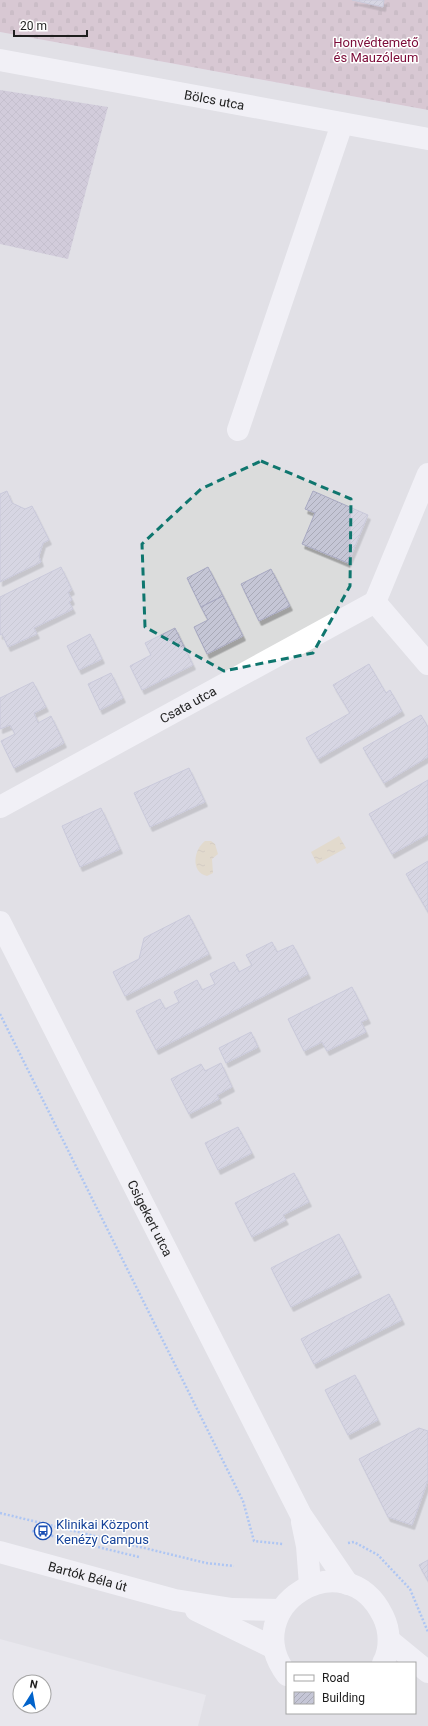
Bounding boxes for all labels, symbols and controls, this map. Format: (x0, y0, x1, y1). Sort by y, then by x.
scale bar (14, 12, 87, 38)
text: 20 m (20, 19, 47, 33)
park label: Honvédtemető és Mauzóleum (333, 35, 419, 65)
street label: Bölcs utca (183, 87, 246, 112)
street label: Csata utca (157, 683, 219, 726)
street label: Csigekert utca (125, 1177, 176, 1259)
place label: Klinikai Központ Kenézy Campus (56, 1517, 149, 1547)
bus stop icon: Klinikai Központ Kenézy Campus (33, 1521, 53, 1541)
street label: Bartók Béla út (47, 1558, 129, 1594)
legend (286, 1662, 416, 1714)
text: Road (322, 1671, 350, 1685)
north arrow (12, 1674, 52, 1714)
text: N (29, 1678, 39, 1692)
text: Building (322, 1691, 365, 1705)

